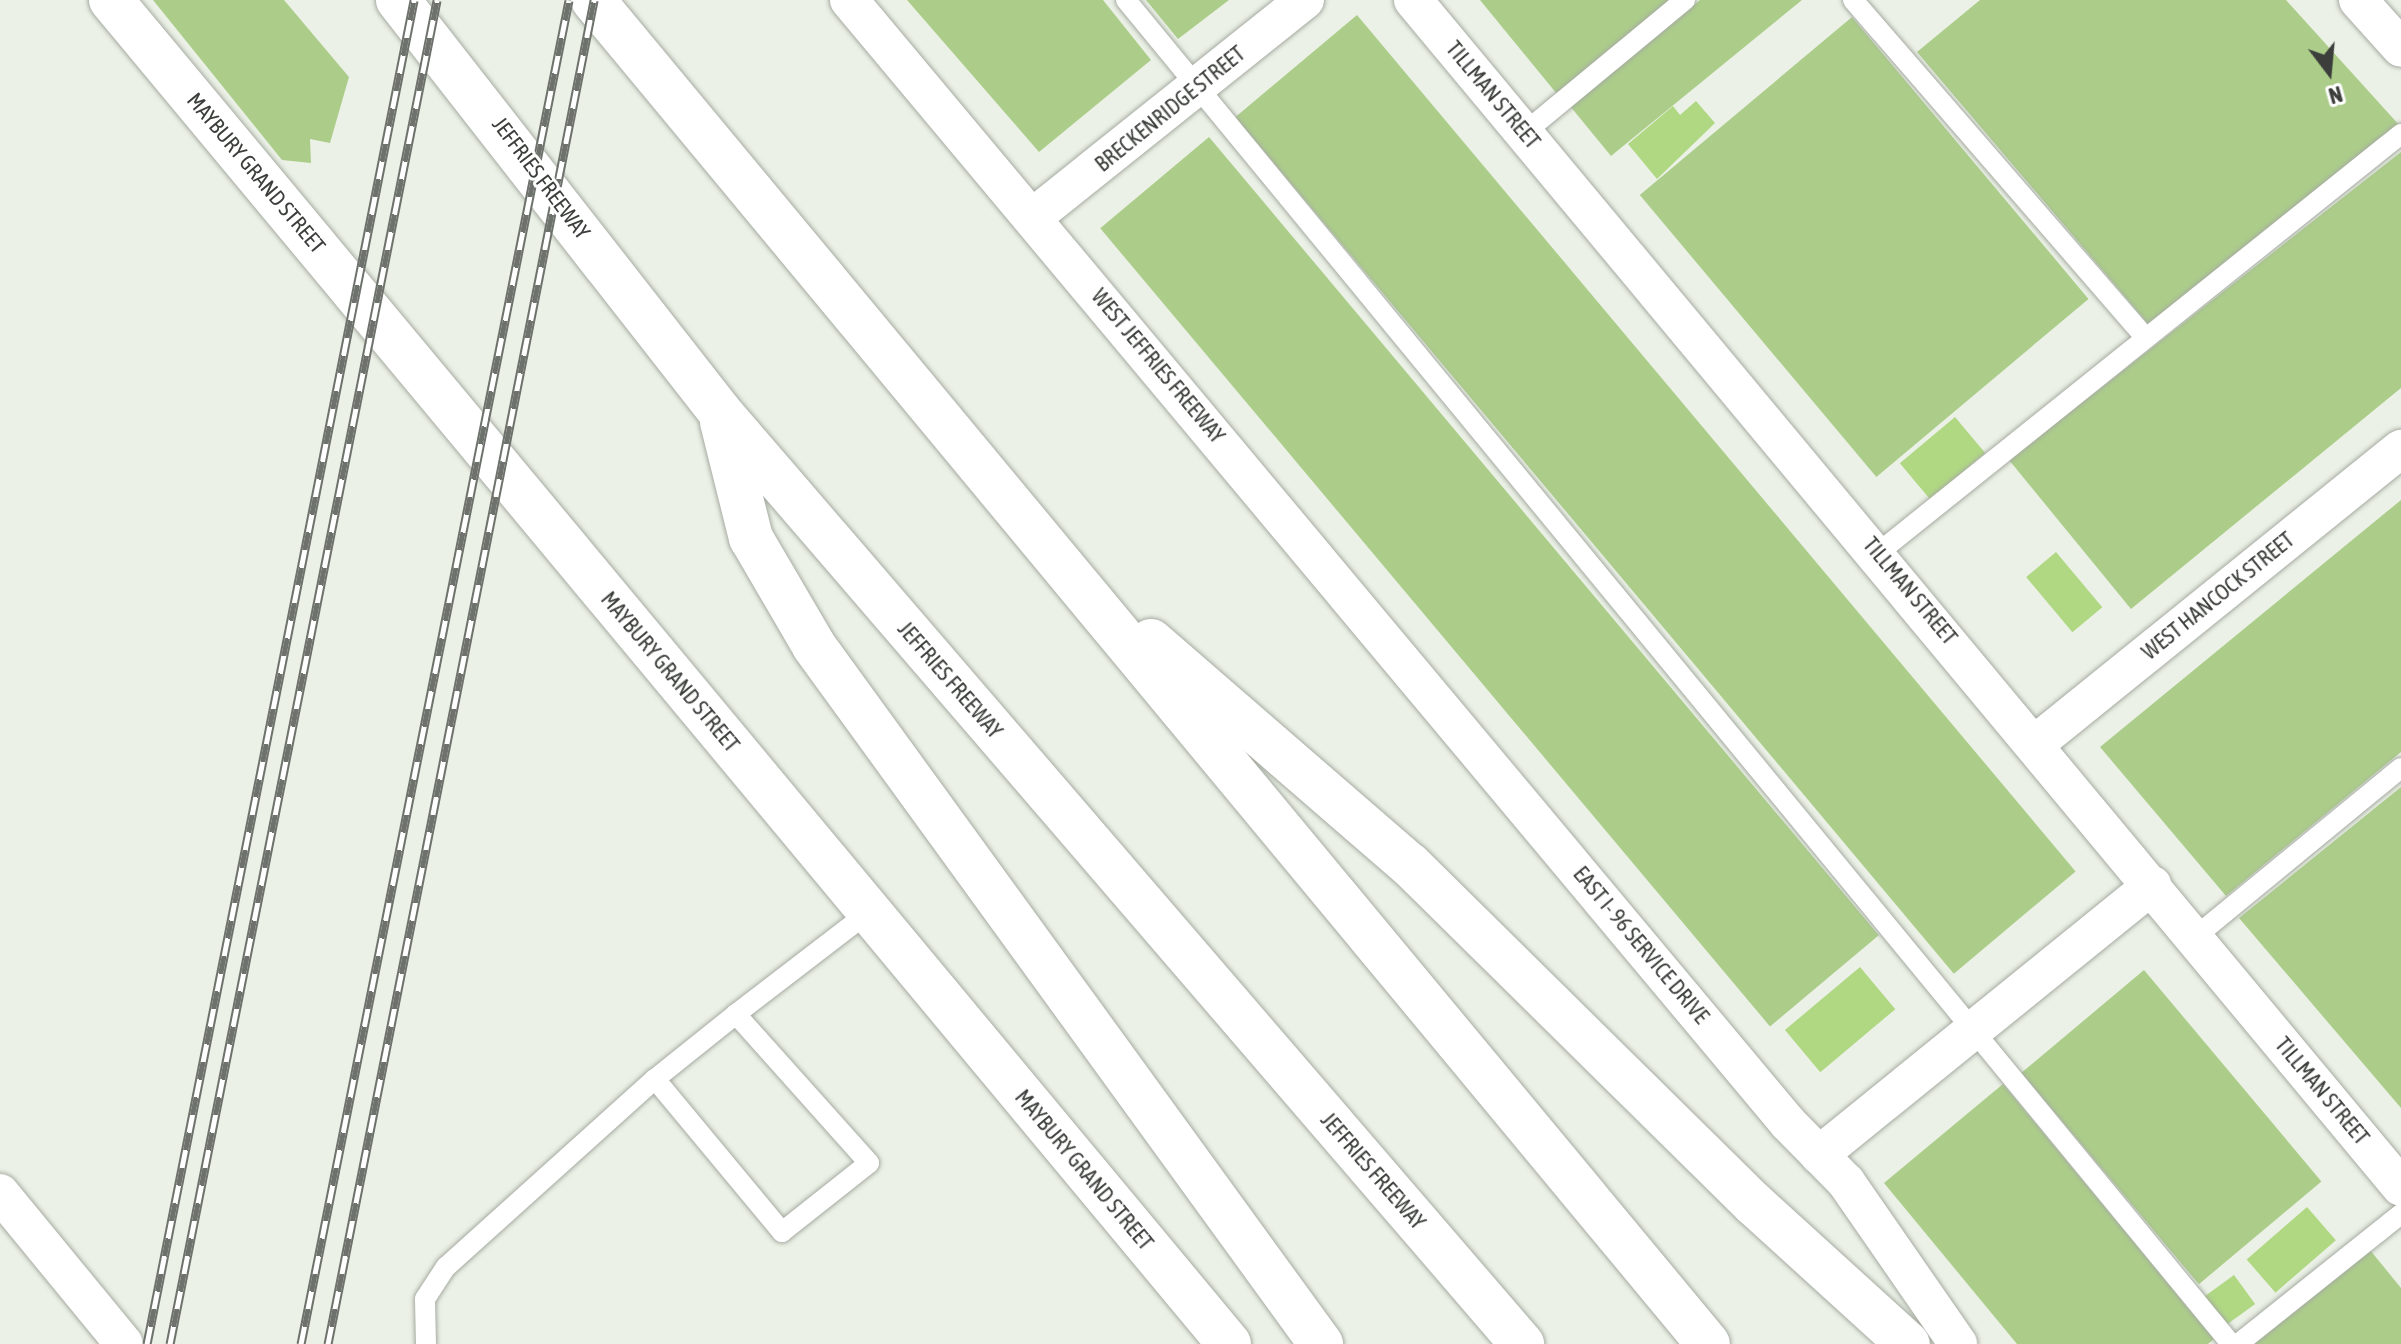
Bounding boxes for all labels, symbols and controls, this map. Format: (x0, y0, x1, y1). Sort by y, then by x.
north arrow (2289, 32, 2369, 112)
street label: TILLMAN STREET (1440, 36, 1546, 154)
street label: BRECKENRIDGE STREET (1090, 40, 1250, 178)
text: N (2326, 81, 2345, 109)
street label: MAYBURY GRAND STREET (181, 87, 331, 259)
street label: JEFFRIES FREEWAY (487, 112, 595, 244)
street label: WEST JEFFRIES FREEWAY (1086, 284, 1230, 448)
street label: WEST HANCOCK STREET (2137, 527, 2299, 665)
street label: TILLMAN STREET (1857, 532, 1963, 650)
street label: MAYBURY GRAND STREET (595, 586, 745, 758)
street label: JEFFRIES FREEWAY (892, 616, 1008, 744)
street label: EAST I- 96 SERVICE DRIVE (1568, 861, 1714, 1029)
street label: TILLMAN STREET (2269, 1032, 2375, 1150)
street label: MAYBURY GRAND STREET (1009, 1084, 1159, 1256)
street label: JEFFRIES FREEWAY (1315, 1107, 1431, 1235)

